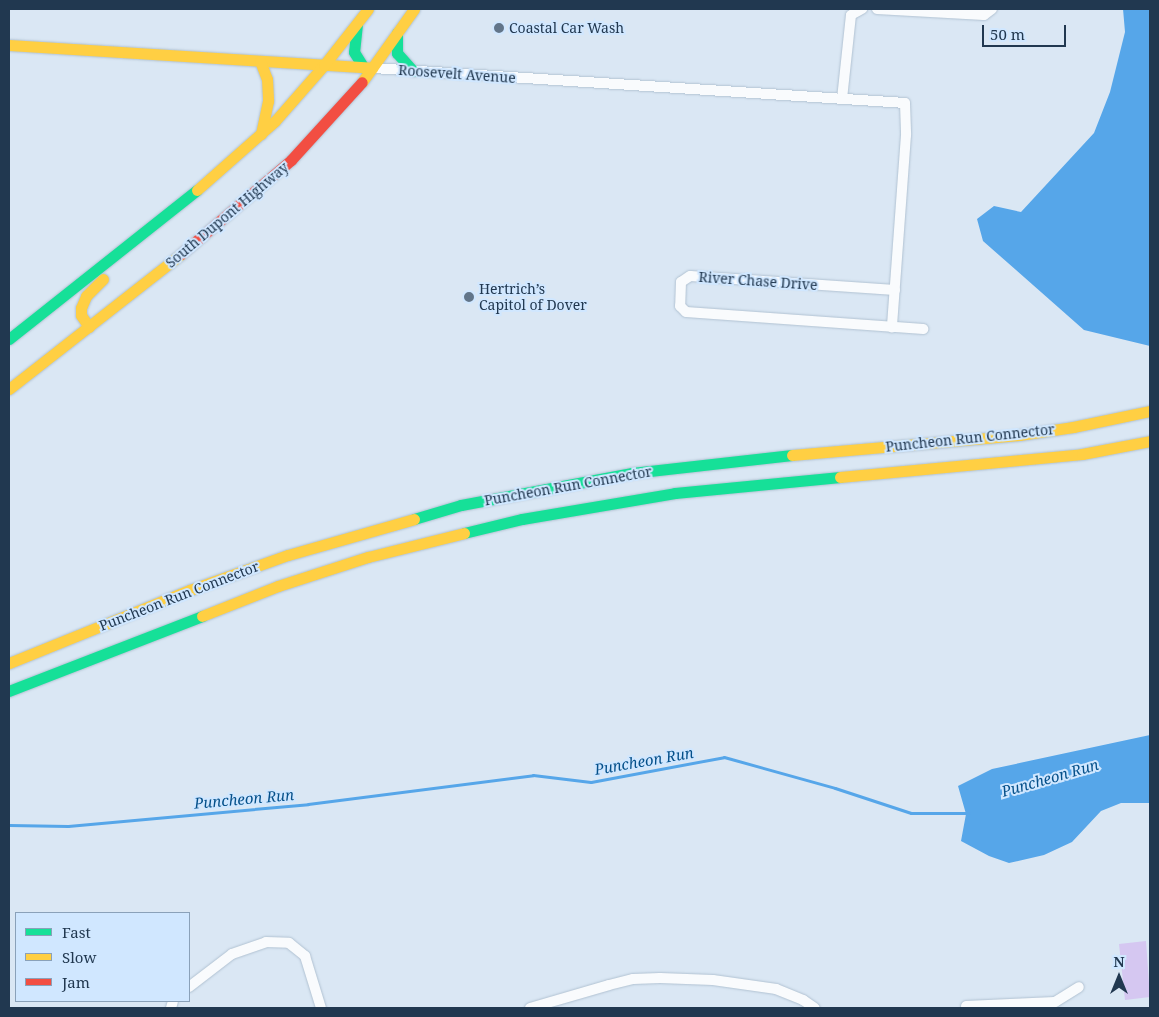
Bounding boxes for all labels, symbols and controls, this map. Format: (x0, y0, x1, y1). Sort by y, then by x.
scale bar (984, 15, 1068, 47)
place label: Coastal Car Wash (509, 20, 624, 36)
marker: Coastal Car Wash (493, 22, 505, 34)
text: 50 m (990, 24, 1025, 44)
street label: Roosevelt Avenue (398, 62, 516, 86)
street label: South Dupont Highway (162, 159, 292, 271)
street label: River Chase Drive (698, 268, 818, 294)
place label: Hertrich’s Capitol of Dover (479, 281, 587, 314)
marker: Hertrich’s Capitol of Dover (463, 291, 475, 303)
street label: Puncheon Run Connector (885, 421, 1055, 455)
street label: Puncheon Run Connector (483, 463, 653, 509)
street label: Puncheon Run Connector (97, 558, 261, 634)
water label: Puncheon Run (593, 743, 695, 779)
water label: Puncheon Run (999, 756, 1101, 800)
water label: Puncheon Run (193, 786, 295, 812)
legend (15, 912, 190, 1002)
text: Fast (62, 922, 91, 942)
text: Slow (62, 947, 96, 967)
north arrow (1094, 952, 1144, 1002)
text: N (1113, 952, 1125, 971)
text: Jam (62, 972, 90, 992)

